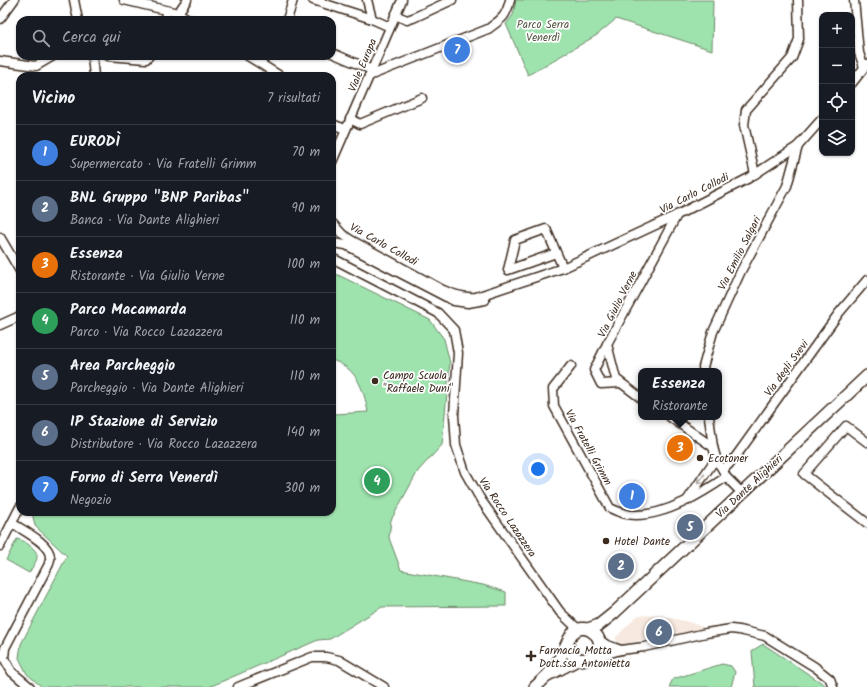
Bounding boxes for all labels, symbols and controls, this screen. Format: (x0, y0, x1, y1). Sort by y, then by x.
map controls (819, 12, 855, 156)
button: + (819, 12, 855, 48)
search box (16, 16, 336, 60)
park label: Parco Serra Venerdì (517, 16, 569, 47)
text: Cerca qui (62, 26, 120, 50)
icon: search (30, 27, 52, 49)
pin: 7 (444, 35, 470, 65)
street label: Viale Europa (344, 36, 382, 95)
button: − (819, 48, 855, 84)
button: locate (819, 84, 855, 120)
text: Vicino (32, 85, 75, 112)
text: 7 risultati (267, 88, 320, 109)
button: layers (819, 120, 855, 156)
text: EURODÌ (70, 130, 120, 154)
text: 1 (43, 142, 47, 163)
text: 70 m (292, 142, 320, 163)
text: Supermercato · Via Fratelli Grimm (70, 154, 256, 175)
street label: Via Carlo Collodi (657, 169, 733, 219)
text: BNL Gruppo "BNP Paribas" (70, 186, 249, 210)
text: 2 (41, 198, 49, 219)
text: 90 m (292, 198, 320, 219)
text: Banca · Via Dante Alighieri (70, 210, 219, 231)
street label: Via Emilio Salgari (714, 213, 766, 294)
street label: Via Carlo Collodi (346, 219, 421, 271)
text: Essenza (70, 242, 123, 266)
text: 3 (41, 254, 49, 275)
text: 100 m (287, 254, 320, 275)
text: Ristorante · Via Giulio Verne (70, 266, 225, 287)
street label: Via Giulio Verne (593, 268, 642, 341)
text: Parco Macamarda (70, 298, 186, 322)
text: 4 (41, 310, 49, 331)
text: 110 m (290, 310, 320, 331)
text: Parco · Via Rocco Lazazzera (70, 322, 223, 343)
street label: Via degli Svevi (760, 336, 814, 401)
text: Area Parcheggio (70, 354, 175, 378)
text: 5 (42, 366, 48, 387)
text: 110 m (290, 366, 320, 387)
place label: Campo Scuola "Raffaele Duni" (383, 367, 454, 398)
popup (638, 368, 722, 420)
text: Essenza (652, 372, 705, 396)
marker: Campo Scuola "Raffaele Duni" (370, 376, 380, 386)
text: Parcheggio · Via Dante Alighieri (70, 378, 243, 399)
text: Ristorante (652, 396, 708, 417)
street label: Via Fratelli Grimm (560, 406, 617, 489)
text: IP Stazione di Servizio (70, 410, 218, 434)
text: 6 (41, 422, 49, 443)
text: 140 m (287, 422, 320, 443)
pin: 3 (667, 433, 693, 463)
text: Distributore · Via Rocco Lazazzera (70, 434, 257, 455)
place label: Ecotoner (708, 450, 749, 468)
street label: Via Dante Alighieri (712, 450, 788, 523)
marker: Ecotoner (695, 453, 705, 463)
your location (528, 459, 548, 479)
text: Forno di Serra Venerdì (70, 466, 217, 490)
pin: 4 (364, 466, 390, 496)
one-way arrow (697, 473, 705, 484)
street label: Via Rocco Lazazzera (474, 474, 541, 561)
text: 7 (42, 478, 48, 499)
text: 300 m (284, 478, 320, 499)
pin: 1 (619, 481, 645, 511)
text: Negozio (70, 490, 111, 511)
pin: 5 (677, 512, 703, 542)
place label: Hotel Dante (614, 533, 670, 551)
marker: Hotel Dante (601, 536, 611, 546)
pin: 2 (608, 551, 634, 581)
pin: 6 (646, 617, 672, 647)
place label: Farmacia Motta Dott.ssa Antonietta (539, 642, 630, 673)
marker: Farmacia Motta Dott.ssa Antonietta (526, 651, 536, 661)

